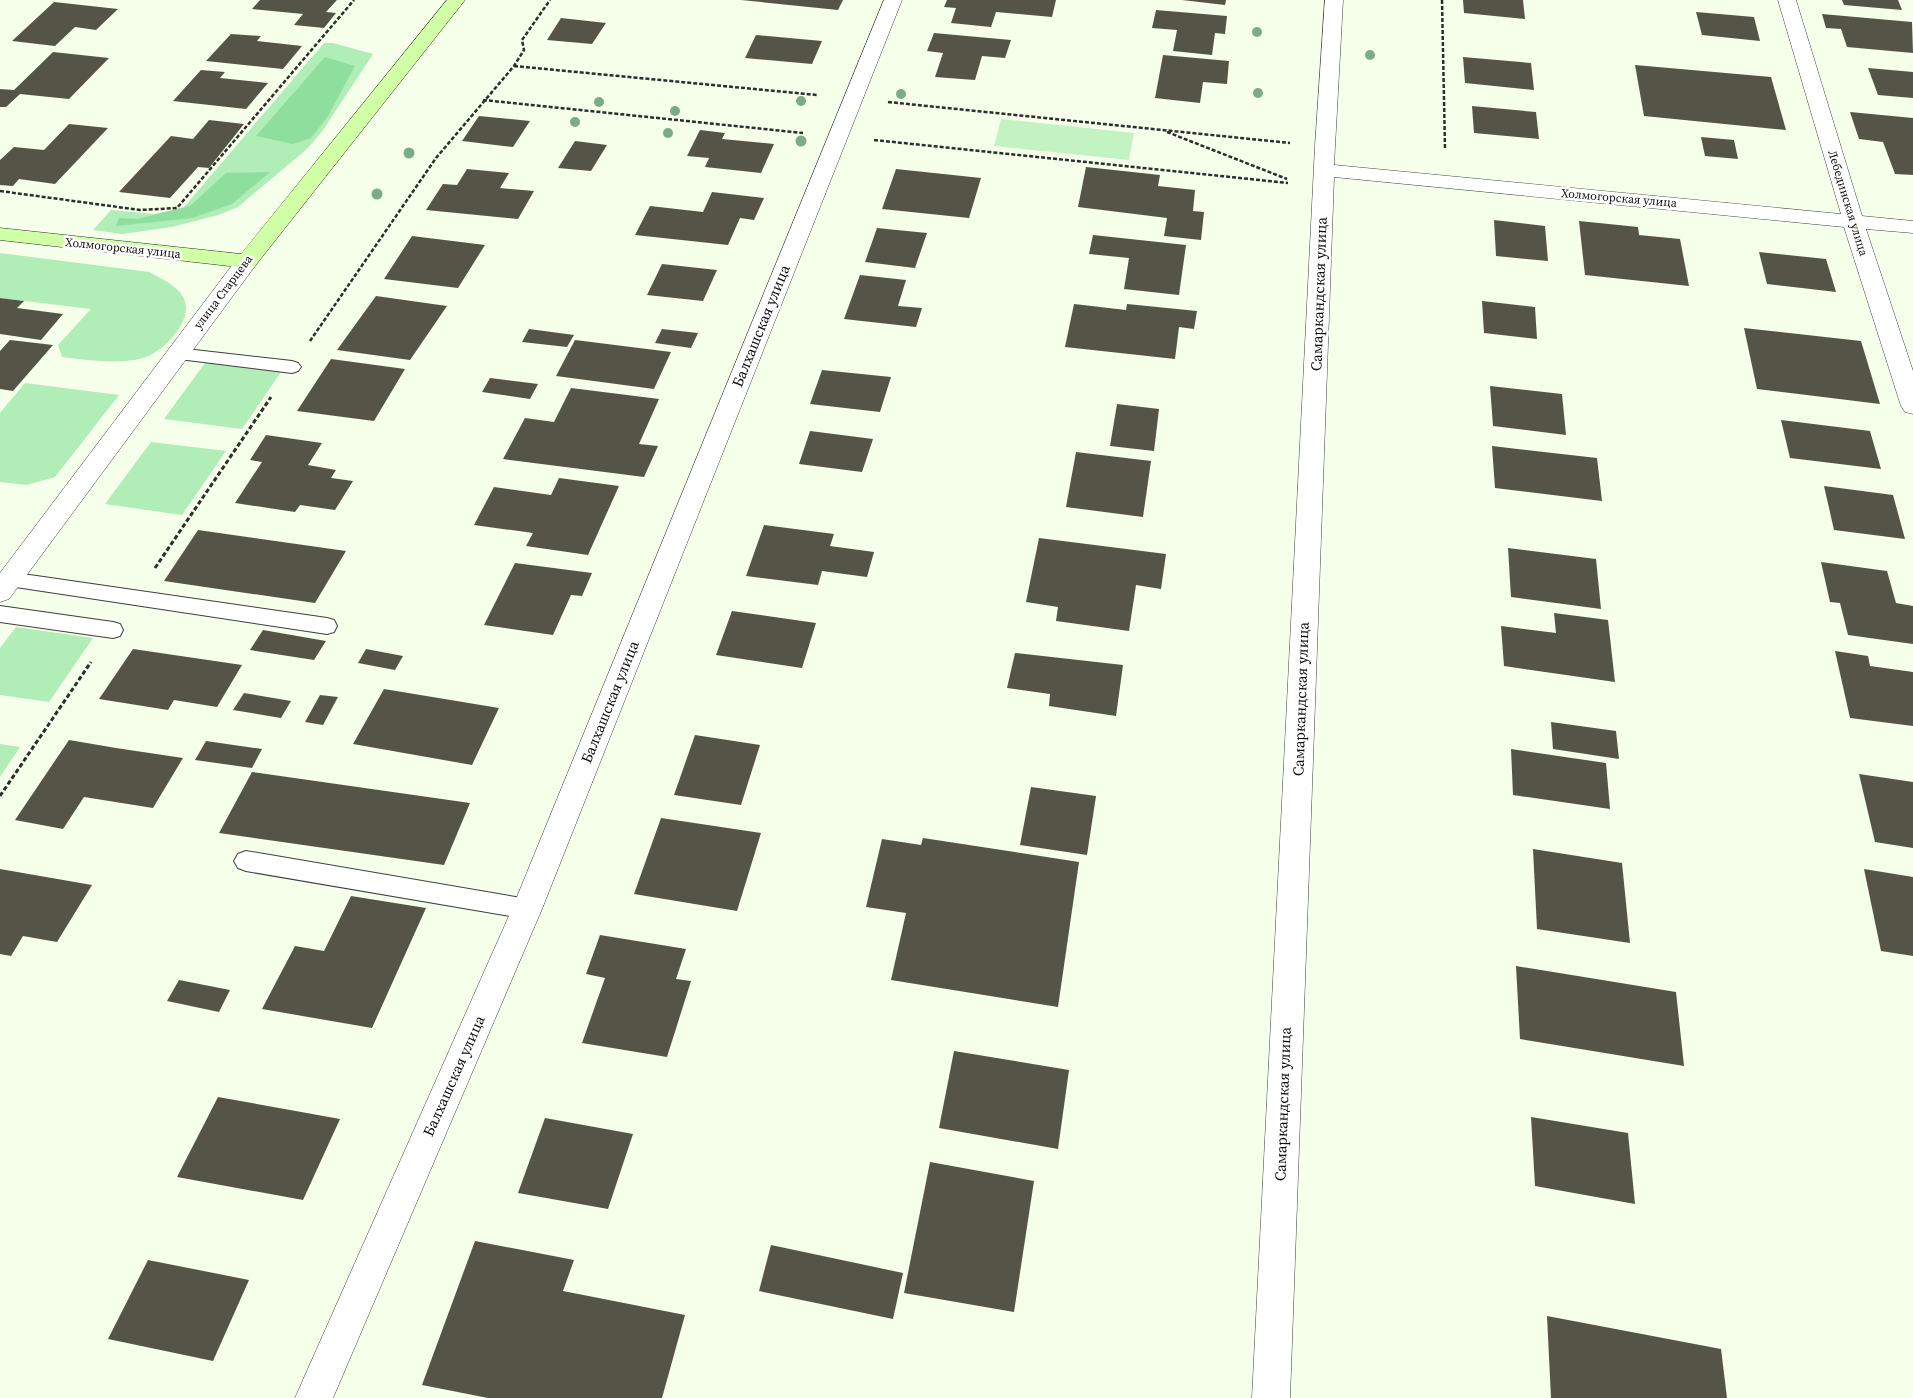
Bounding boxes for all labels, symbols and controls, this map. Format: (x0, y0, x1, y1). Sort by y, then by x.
street label: Лебединская улица (1824, 148, 1872, 259)
street label: Холмогорская улица (1560, 185, 1678, 211)
street label: Самаркандская улица (1305, 216, 1332, 372)
street label: Холмогорская улица (64, 234, 183, 262)
street label: улица Старцева (190, 251, 257, 332)
street label: Балхашская улица (726, 261, 795, 390)
street label: Самаркандская улица (1287, 621, 1314, 777)
street label: Балхашская улица (575, 637, 644, 766)
street label: Балхашская улица (417, 1012, 490, 1140)
street label: Самаркандская улица (1269, 1026, 1296, 1182)

